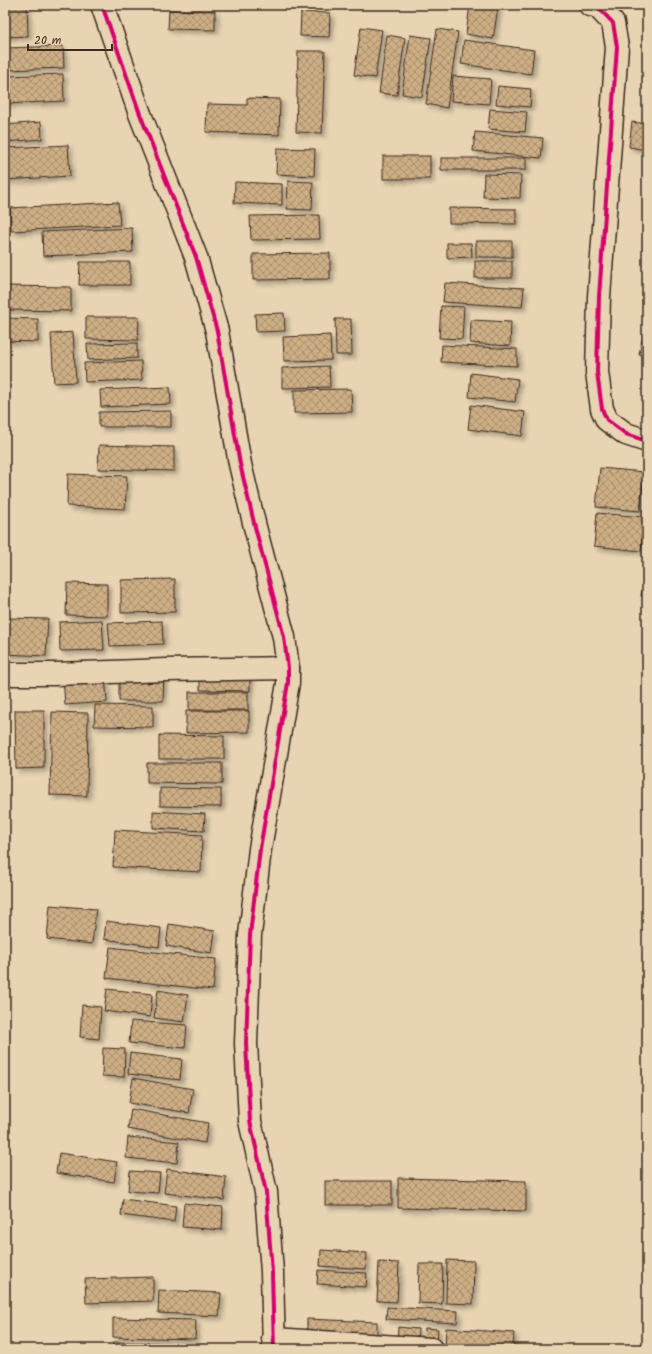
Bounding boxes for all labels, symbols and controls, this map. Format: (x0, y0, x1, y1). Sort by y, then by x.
scale bar (28, 26, 112, 52)
text: 20 m (34, 31, 62, 50)

